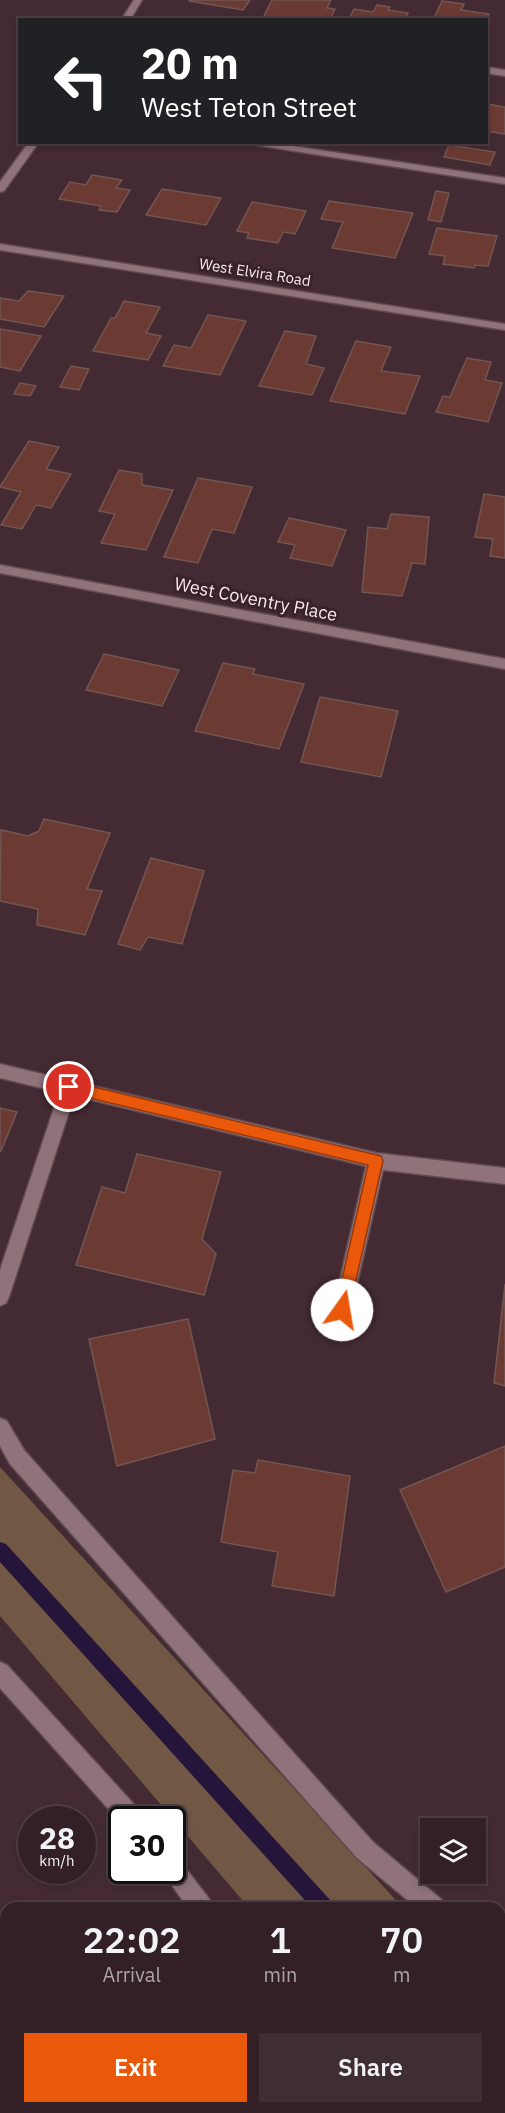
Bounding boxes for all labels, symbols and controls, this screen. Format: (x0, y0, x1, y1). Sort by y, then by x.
text: 20 m (141, 36, 239, 91)
icon: left (42, 42, 120, 120)
text: West Teton Street (141, 89, 357, 124)
street label: West Elvira Road (198, 254, 312, 290)
street label: West Coventry Place (173, 572, 339, 626)
pin (43, 1061, 94, 1112)
icon: arrive (52, 1070, 85, 1103)
position arrow (310, 1278, 374, 1342)
speed limit sign: 30 (108, 1806, 186, 1884)
text: 28 (39, 1818, 75, 1857)
map controls (420, 1818, 486, 1884)
button: layers (420, 1818, 486, 1884)
text: km/h (39, 1851, 75, 1870)
text: 22:02 (83, 1916, 181, 1963)
text: 1 (270, 1916, 291, 1963)
text: 70 (380, 1916, 423, 1963)
text: Arrival (103, 1961, 161, 1988)
text: min (263, 1961, 297, 1988)
text: m (393, 1961, 410, 1988)
button: Exit (24, 2033, 247, 2102)
button: Share (259, 2033, 482, 2102)

